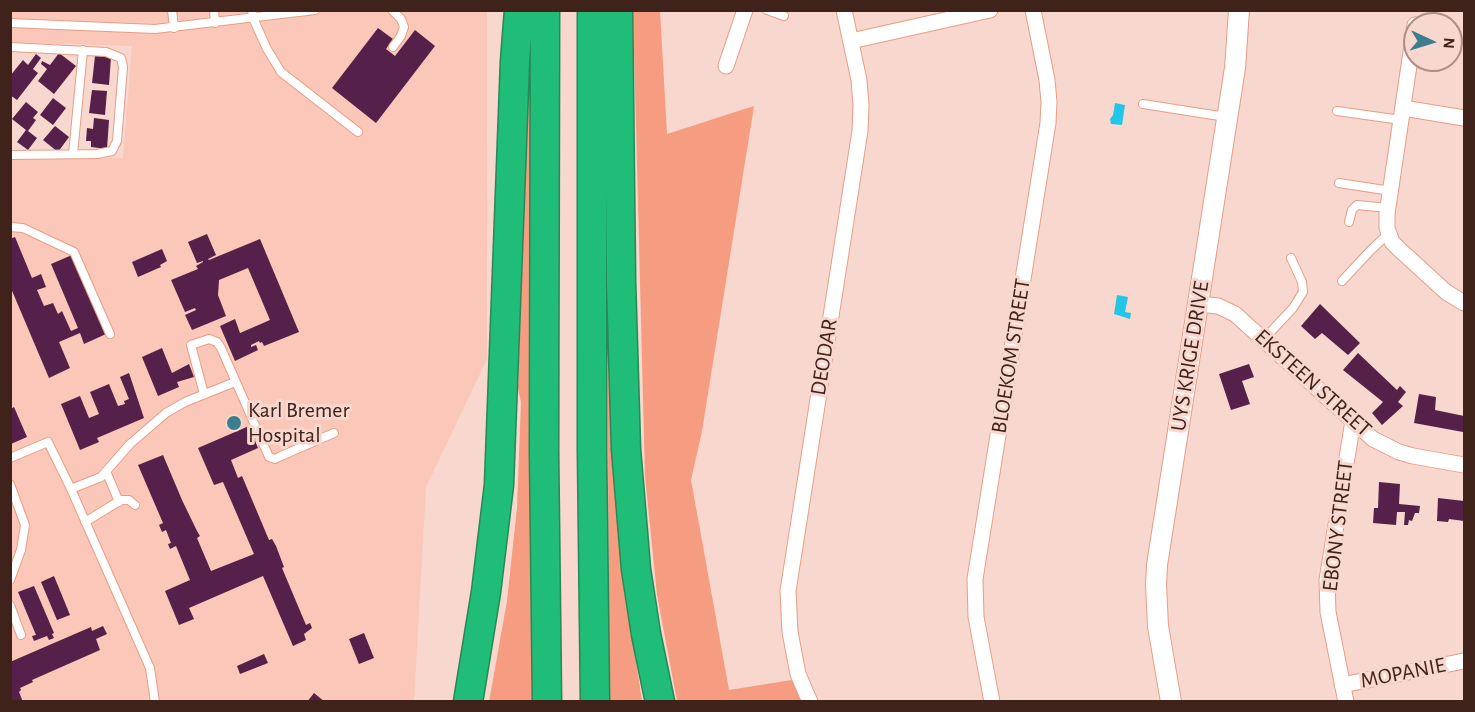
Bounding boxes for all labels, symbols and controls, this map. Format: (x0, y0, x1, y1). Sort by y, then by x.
north arrow (1403, 12, 1463, 72)
text: N (1441, 37, 1457, 49)
street label: BLOEKOM STREET (986, 277, 1036, 435)
street label: UYS KRIGE DRIVE (1165, 279, 1215, 433)
street label: DEODAR (805, 317, 843, 397)
street label: EKSTEEN STREET (1249, 324, 1377, 442)
place label: Karl Bremer Hospital (248, 397, 350, 448)
marker: Karl Bremer Hospital (225, 414, 243, 432)
street label: EBONY STREET (1317, 459, 1359, 593)
street label: MOPANIE (1358, 652, 1448, 694)

